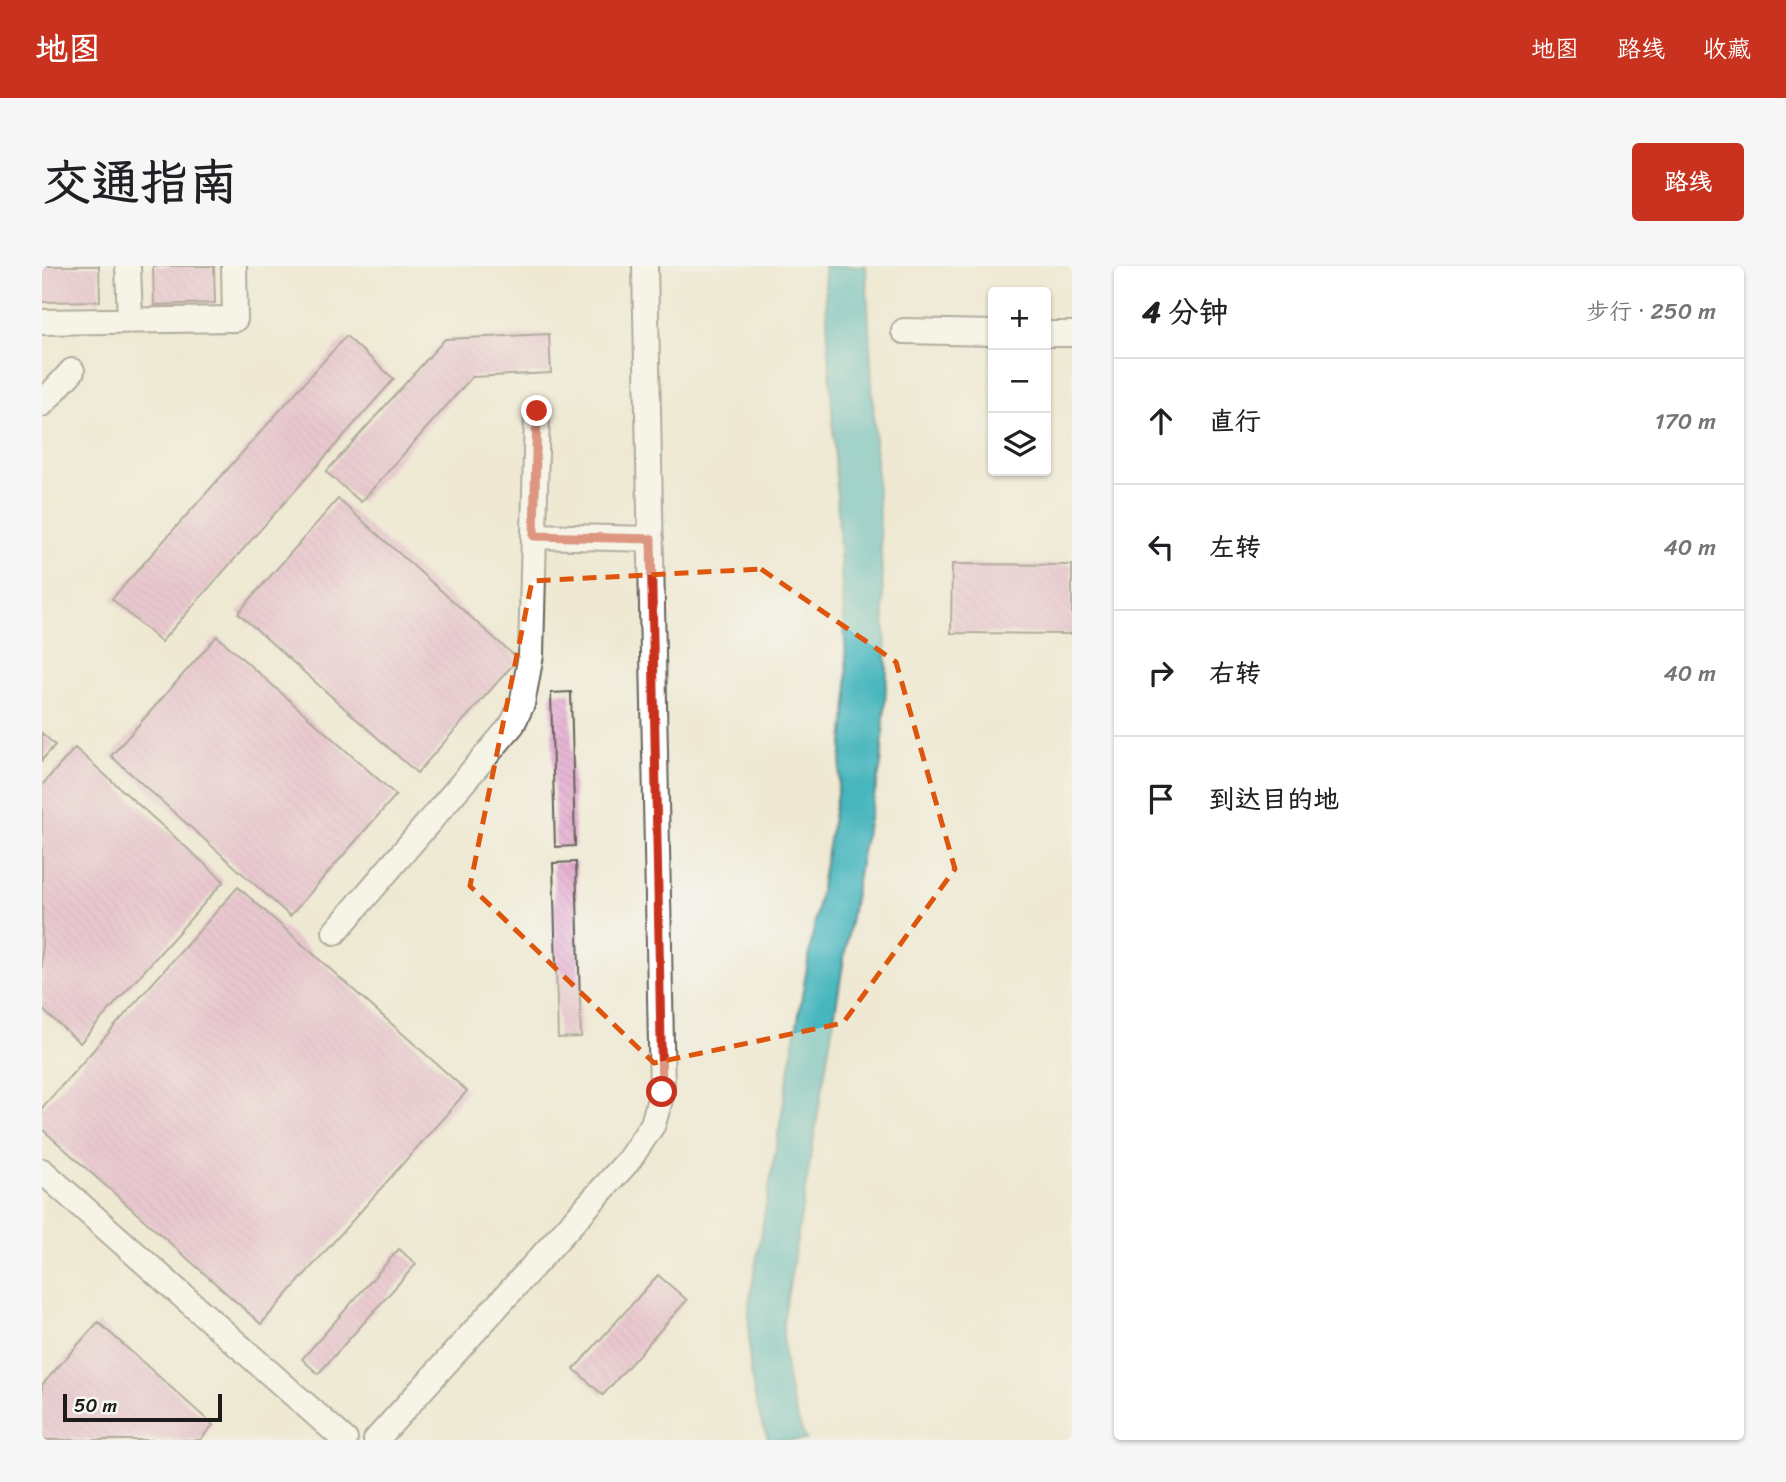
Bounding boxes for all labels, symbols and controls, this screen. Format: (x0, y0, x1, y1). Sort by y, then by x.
text: 地图 (35, 20, 101, 78)
text: 地图 (1531, 28, 1579, 70)
text: 路线 (1617, 28, 1665, 70)
text: 收藏 (1703, 28, 1751, 70)
text: 交通指南 (42, 139, 238, 226)
button: 路线 (1632, 143, 1744, 221)
text: 4 分钟 (1142, 285, 1229, 339)
map controls (988, 287, 1051, 476)
button: + (988, 287, 1051, 350)
text: 步行 · 250 m (1586, 291, 1716, 332)
button: − (988, 350, 1051, 413)
route end (521, 395, 552, 426)
text: 直行 (1209, 398, 1261, 444)
text: 170 m (1655, 401, 1716, 442)
icon: ahead (1142, 402, 1180, 440)
button: layers (988, 413, 1051, 476)
text: 左转 (1209, 524, 1261, 570)
text: 40 m (1663, 527, 1716, 568)
icon: left (1142, 528, 1180, 566)
text: 右转 (1209, 650, 1261, 696)
text: 40 m (1663, 653, 1716, 694)
icon: right (1142, 654, 1180, 692)
text: 到达目的地 (1209, 776, 1339, 822)
icon: arrive (1142, 780, 1180, 818)
route start (646, 1076, 677, 1107)
text: 50 m (74, 1389, 117, 1422)
scale bar (63, 1391, 222, 1423)

